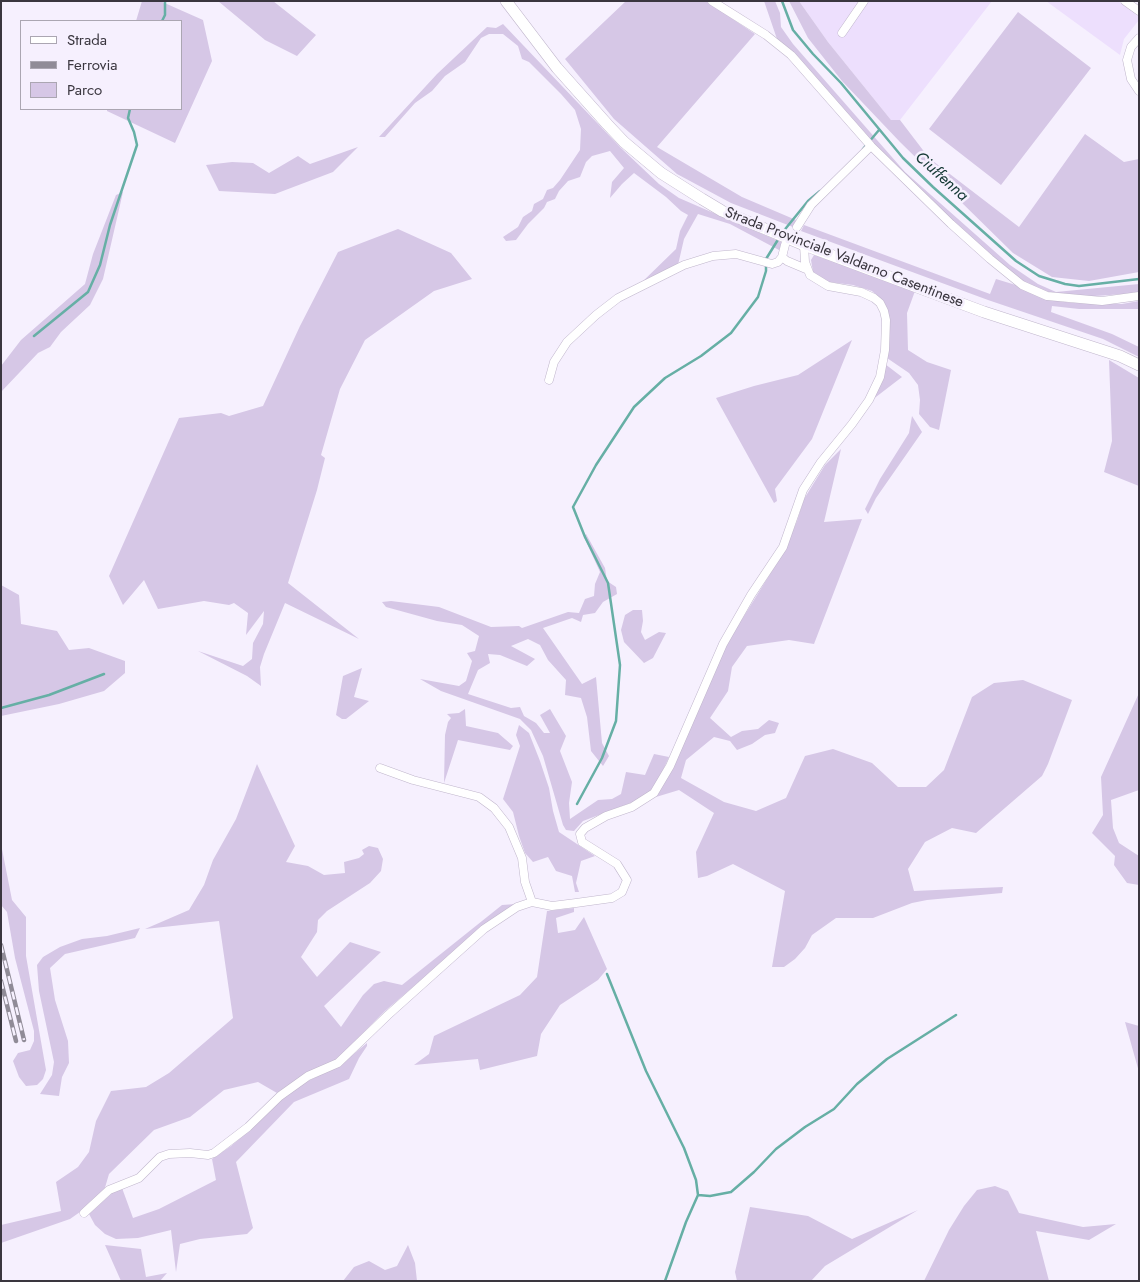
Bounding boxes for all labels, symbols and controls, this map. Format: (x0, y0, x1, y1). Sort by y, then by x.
legend (20, 20, 182, 110)
text: Strada (67, 29, 107, 51)
text: Ferrovia (67, 54, 118, 76)
text: Parco (67, 79, 102, 101)
water label: Ciuffenna (910, 148, 972, 206)
street label: Strada Provinciale Valdarno Casentinese (722, 204, 966, 312)

